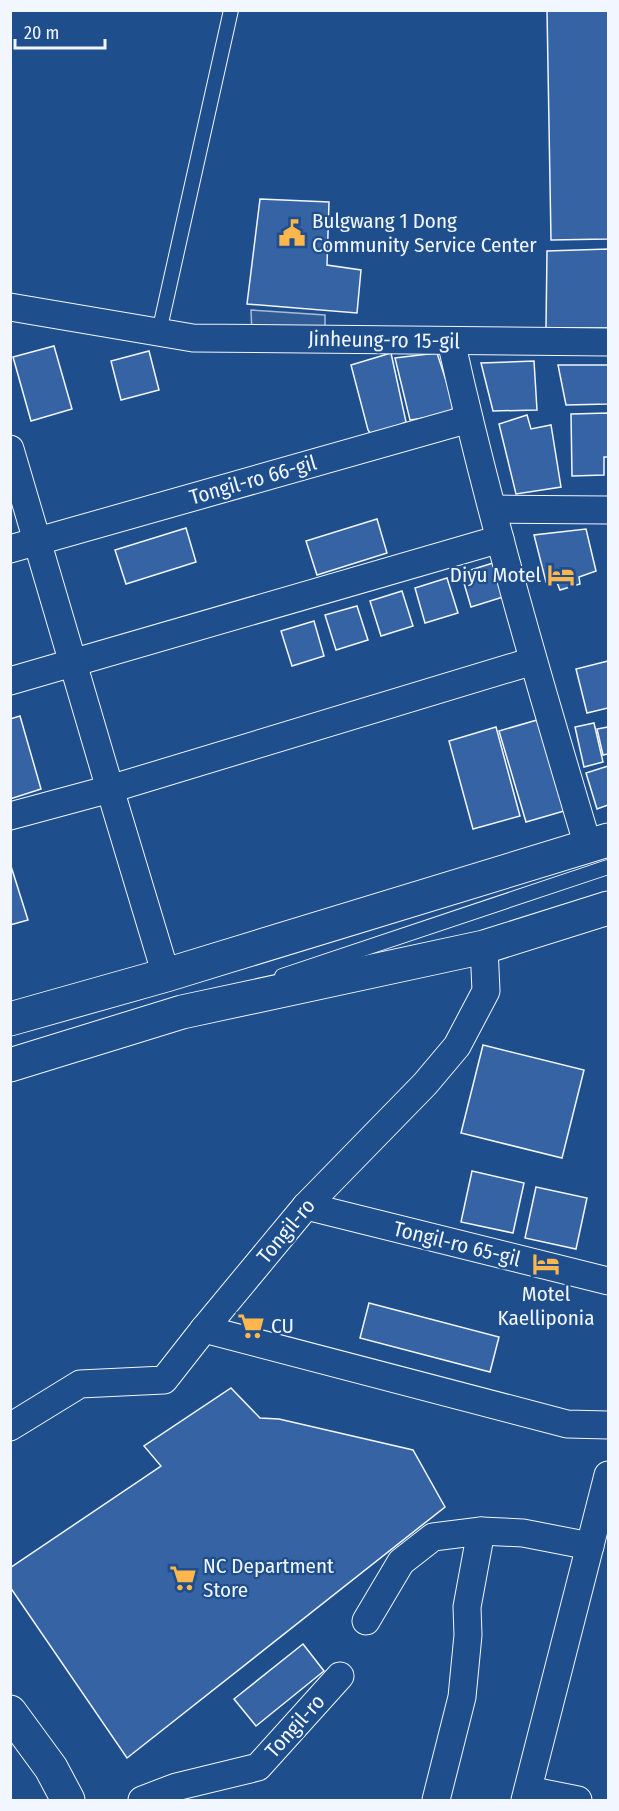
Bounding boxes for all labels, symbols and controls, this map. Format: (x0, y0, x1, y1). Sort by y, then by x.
scale bar (15, 12, 105, 50)
text: 20 m (24, 22, 59, 44)
place label: Bulgwang 1 Dong Community Service Center (312, 208, 537, 258)
public building icon: Bulgwang 1 Dong Community Service Center (277, 218, 307, 248)
street label: Jinheung-ro 15-gil (308, 326, 461, 354)
street label: Tongil-ro 66-gil (186, 449, 320, 511)
hotel icon: Diyu Motel (546, 560, 576, 590)
place label: Diyu Motel (450, 562, 541, 588)
street label: Tongil-ro (251, 1193, 321, 1269)
street label: Tongil-ro 65-gil (391, 1216, 524, 1272)
hotel icon: Motel Kaelliponia (531, 1249, 561, 1279)
place label: Motel Kaelliponia (498, 1281, 594, 1331)
supermarket icon: CU (236, 1311, 266, 1341)
place label: CU (271, 1313, 294, 1339)
place label: NC Department Store (203, 1553, 334, 1603)
supermarket icon: NC Department Store (168, 1563, 198, 1593)
street label: Tongil-ro (260, 1689, 330, 1763)

